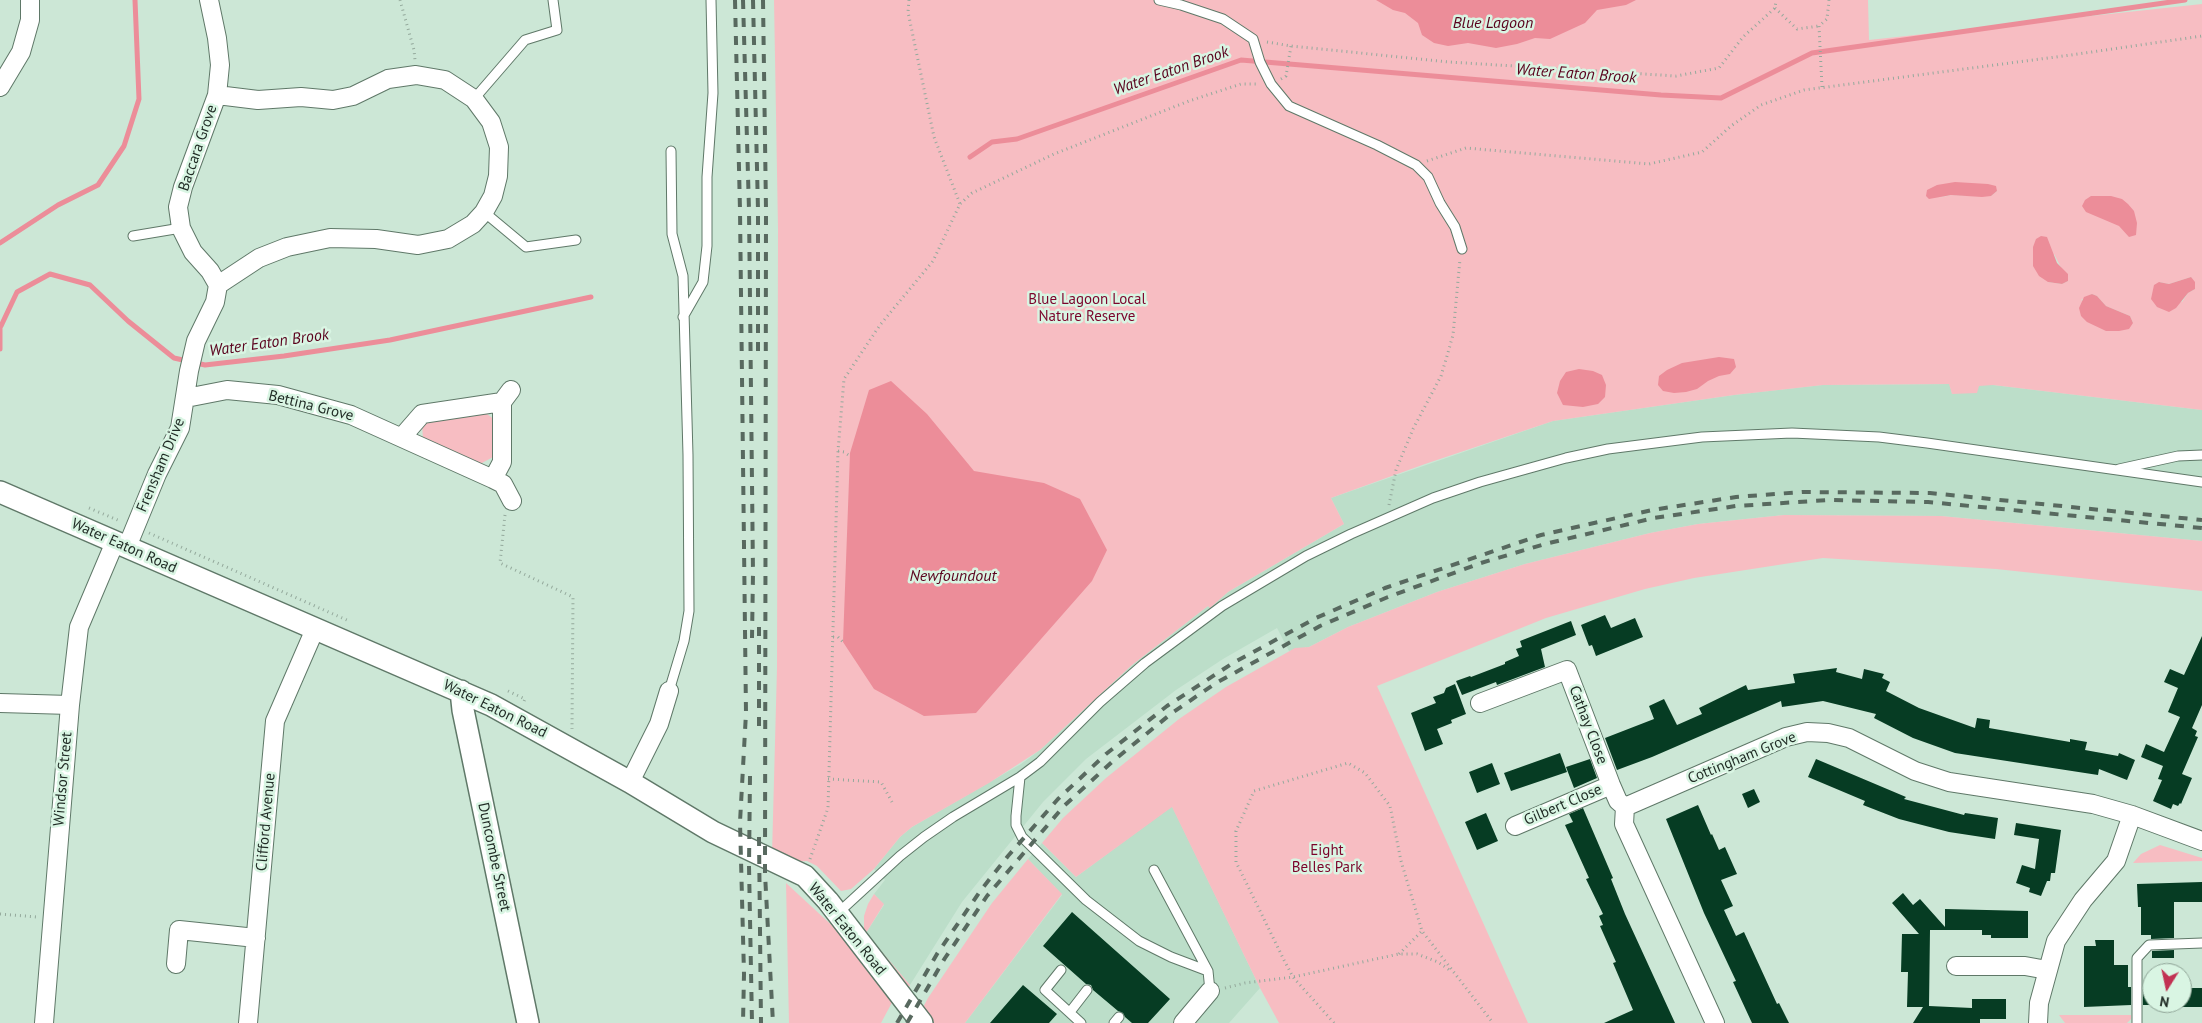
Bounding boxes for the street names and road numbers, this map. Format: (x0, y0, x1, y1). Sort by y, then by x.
street label: Baccara Grove (175, 102, 221, 194)
street label: Bettina Grove (267, 387, 355, 425)
street label: Frensham Drive (133, 415, 189, 515)
street label: Water Eaton Road (69, 515, 179, 577)
street label: Water Eaton Road (440, 676, 550, 742)
street label: Cathay Close (1565, 683, 1611, 767)
street label: Cottingham Grove (1685, 728, 1799, 788)
street label: Windsor Street (50, 731, 76, 827)
street label: Clifford Avenue (253, 772, 279, 872)
street label: Gilbert Close (1521, 781, 1605, 829)
street label: Duncombe Street (474, 801, 514, 913)
street label: Water Eaton Road (804, 879, 890, 979)

